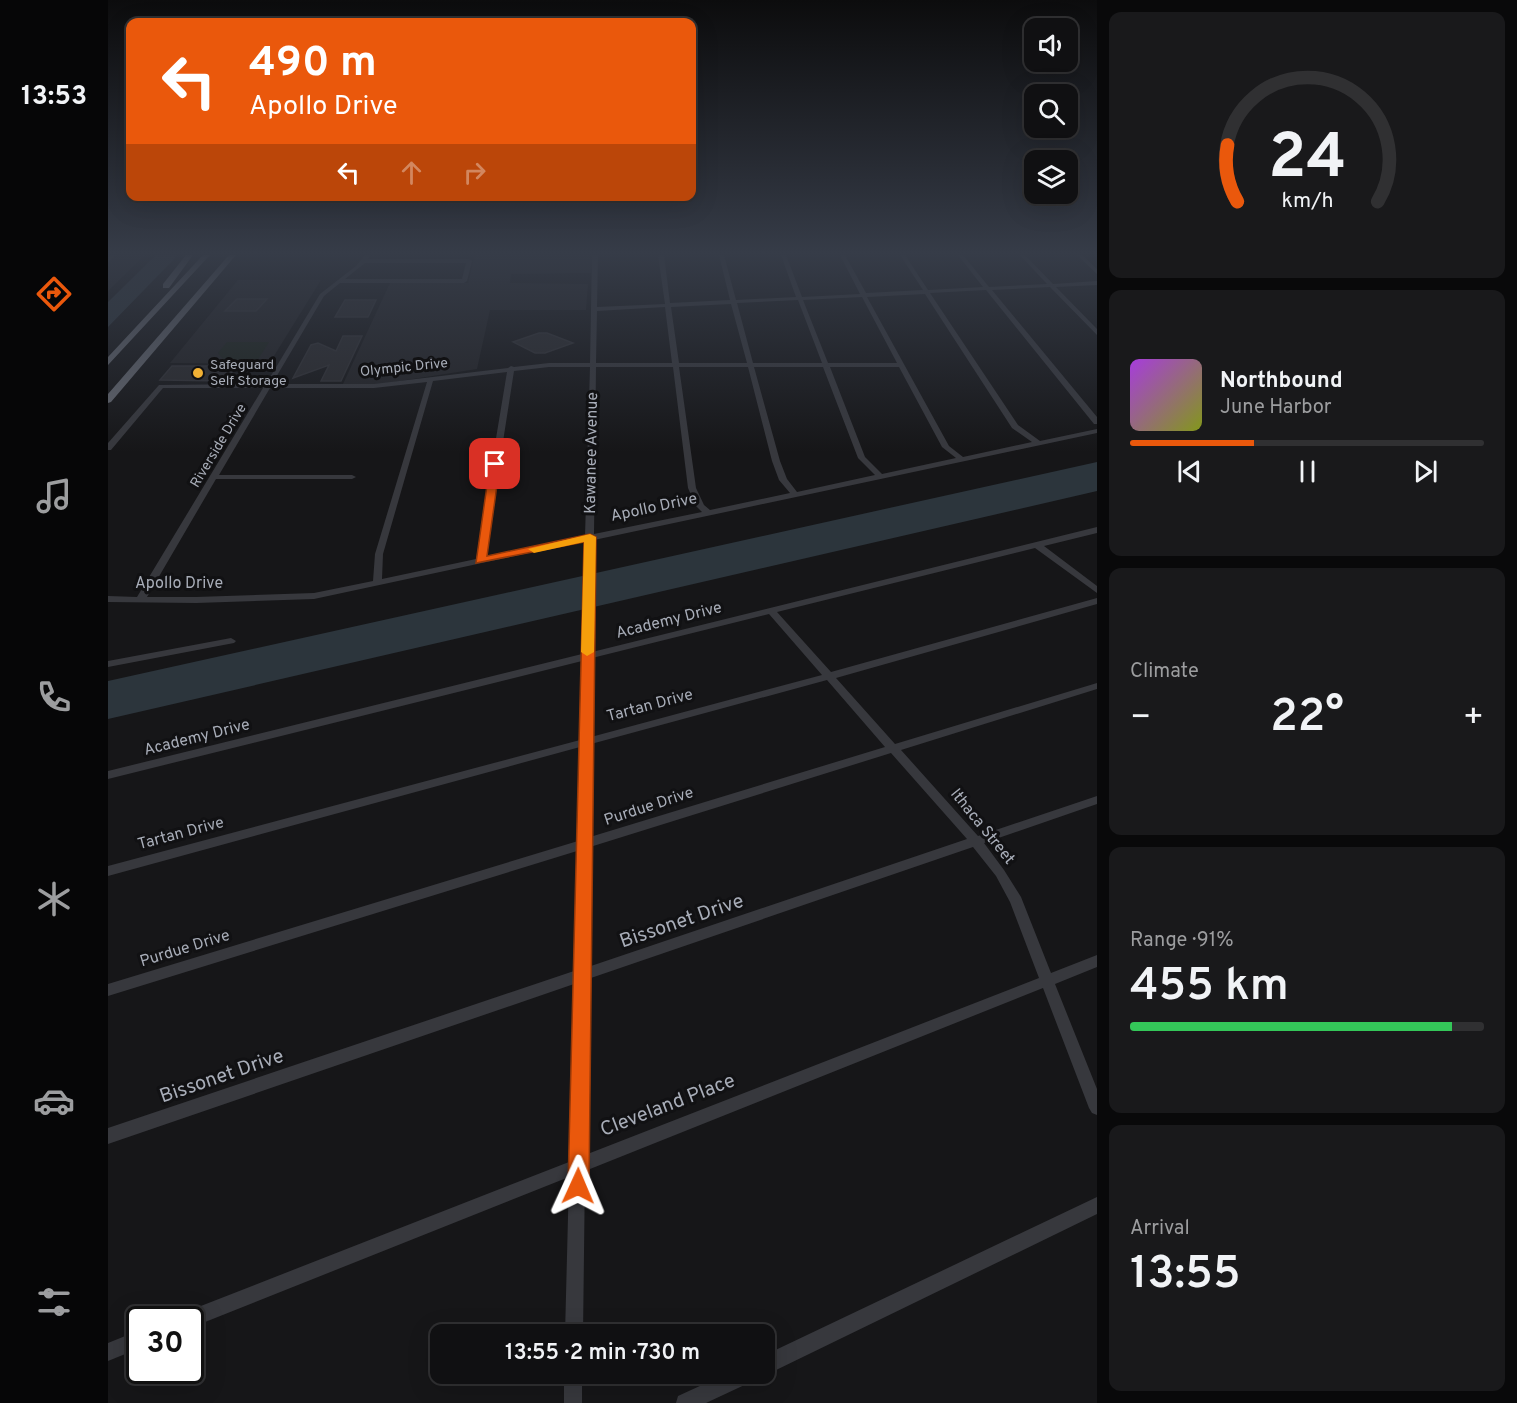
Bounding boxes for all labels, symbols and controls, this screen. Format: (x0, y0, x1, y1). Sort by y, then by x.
map controls (1024, 18, 1078, 204)
button: sound (1024, 18, 1078, 72)
text: 490 m (249, 38, 377, 91)
icon: left (150, 42, 228, 120)
text: 13:53 (21, 80, 87, 114)
button: search (1024, 84, 1078, 138)
text: Apollo Drive (249, 90, 398, 124)
text: 24 (1268, 121, 1346, 200)
button: layers (1024, 150, 1078, 204)
icon: left (332, 156, 365, 189)
icon: ahead (395, 156, 428, 189)
icon: right (458, 156, 491, 189)
text: km/h (1281, 188, 1333, 215)
icon: directions (33, 273, 75, 315)
street label: Olympic Drive (359, 355, 449, 381)
place label: Safeguard Self Storage (210, 357, 287, 390)
marker: Safeguard Self Storage (191, 366, 205, 380)
text: Northbound (1220, 368, 1343, 395)
street label: Kawanee Avenue (581, 392, 603, 514)
text: June Harbor (1220, 395, 1332, 421)
street label: Riverside Drive (187, 401, 251, 491)
pin (469, 438, 520, 489)
icon: arrive (478, 447, 511, 480)
icon: previous (1173, 455, 1206, 488)
icon: pause (1291, 455, 1324, 488)
icon: next (1409, 455, 1442, 488)
icon: music (33, 475, 75, 517)
street label: Apollo Drive (609, 489, 699, 527)
street label: Apollo Drive (135, 574, 223, 594)
street label: Academy Drive (614, 598, 724, 644)
text: Climate (1130, 659, 1199, 685)
icon: phone (33, 676, 75, 718)
street label: Tartan Drive (605, 685, 695, 727)
text: 22° (1270, 690, 1344, 747)
text: − (1130, 698, 1151, 740)
text: + (1463, 698, 1484, 740)
street label: Academy Drive (142, 715, 252, 761)
street label: Purdue Drive (602, 783, 696, 831)
street label: Ithaca Street (945, 785, 1019, 869)
street label: Tartan Drive (136, 813, 226, 855)
icon: climate (33, 878, 75, 920)
street label: Bissonet Drive (617, 889, 747, 955)
street label: Purdue Drive (138, 926, 232, 972)
text: Range · 91% (1130, 928, 1234, 954)
text: 455 km (1130, 959, 1289, 1016)
street label: Bissonet Drive (157, 1044, 287, 1110)
street label: Cleveland Place (597, 1068, 739, 1144)
icon: car (33, 1080, 75, 1122)
position arrow (546, 1154, 610, 1218)
text: Arrival (1130, 1216, 1190, 1242)
text: 13:55 (1130, 1247, 1241, 1304)
icon: filters (33, 1281, 75, 1323)
speed limit sign: 30 (126, 1306, 204, 1384)
text: 13:55 · 2 min · 730 m (505, 1340, 700, 1367)

